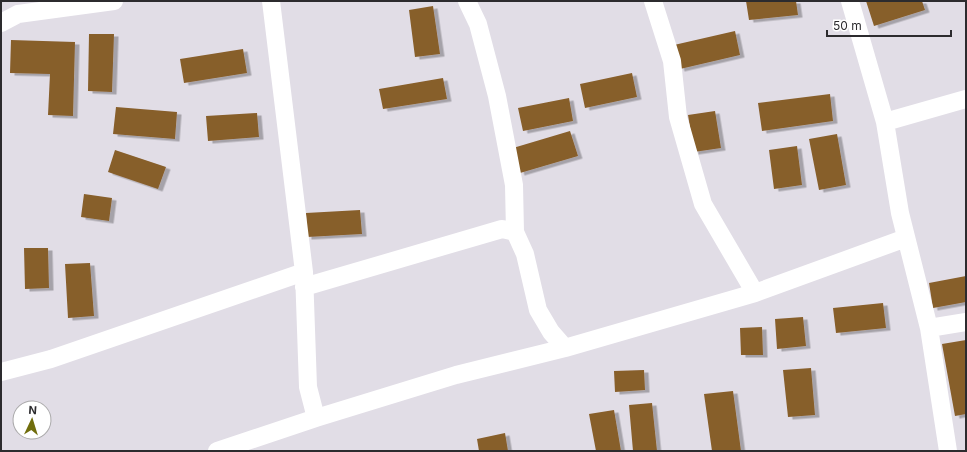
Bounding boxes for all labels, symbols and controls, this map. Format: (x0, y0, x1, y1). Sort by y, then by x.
scale bar (827, 12, 951, 38)
text: 50 m (833, 18, 862, 33)
north arrow (12, 400, 52, 440)
text: N (28, 403, 37, 417)

